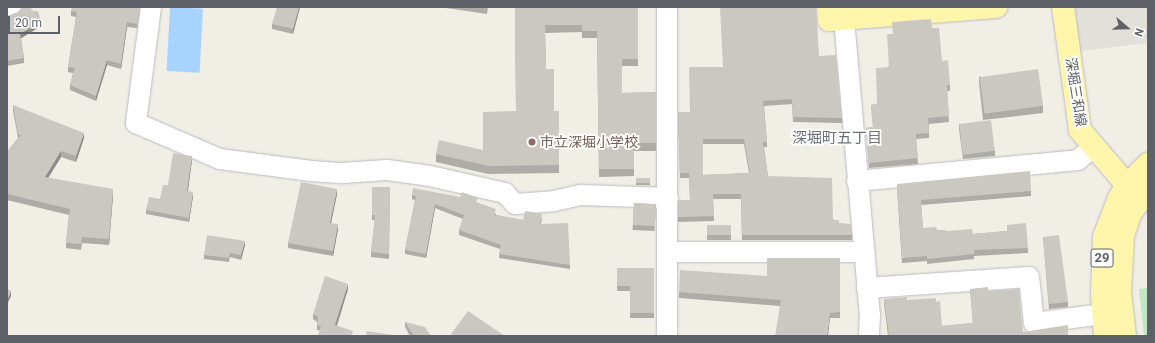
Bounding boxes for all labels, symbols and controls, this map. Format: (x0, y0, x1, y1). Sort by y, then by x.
scale bar (10, 8, 62, 34)
north arrow (1107, 8, 1147, 48)
text: 20 m (15, 16, 42, 30)
text: N (1131, 26, 1146, 38)
street label: 深堀三和線 (1062, 56, 1090, 128)
district label: 深堀町五丁目 (792, 130, 882, 148)
place label: 市立深堀小学校 (540, 134, 638, 150)
marker: 市立深堀小学校 (527, 137, 537, 147)
road number: 29 (1090, 247, 1114, 269)

